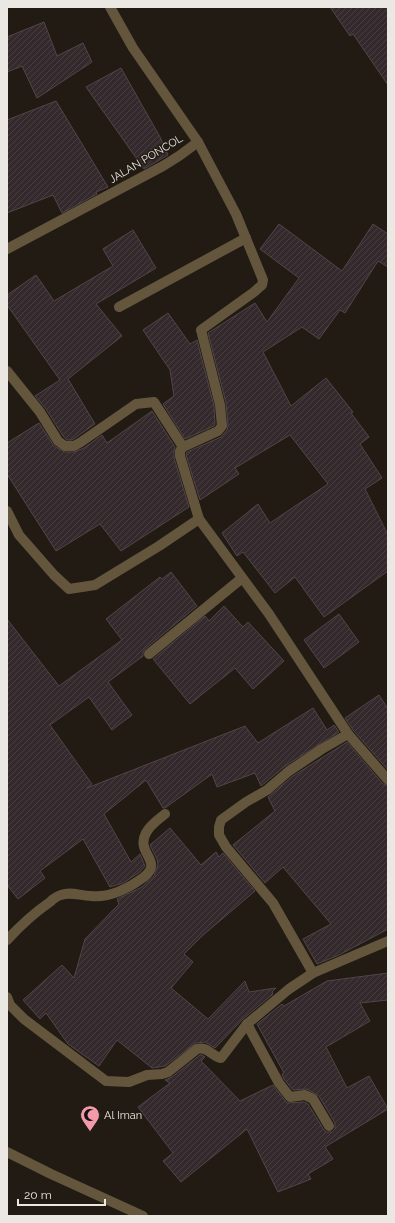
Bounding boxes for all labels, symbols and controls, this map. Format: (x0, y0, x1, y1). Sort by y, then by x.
street label: JALAN PONCOL (107, 132, 186, 186)
mosque icon: Al Iman (79, 1104, 101, 1132)
place label: Al Iman (104, 1109, 142, 1122)
scale bar (18, 1181, 105, 1207)
text: 20 m (24, 1188, 52, 1202)

